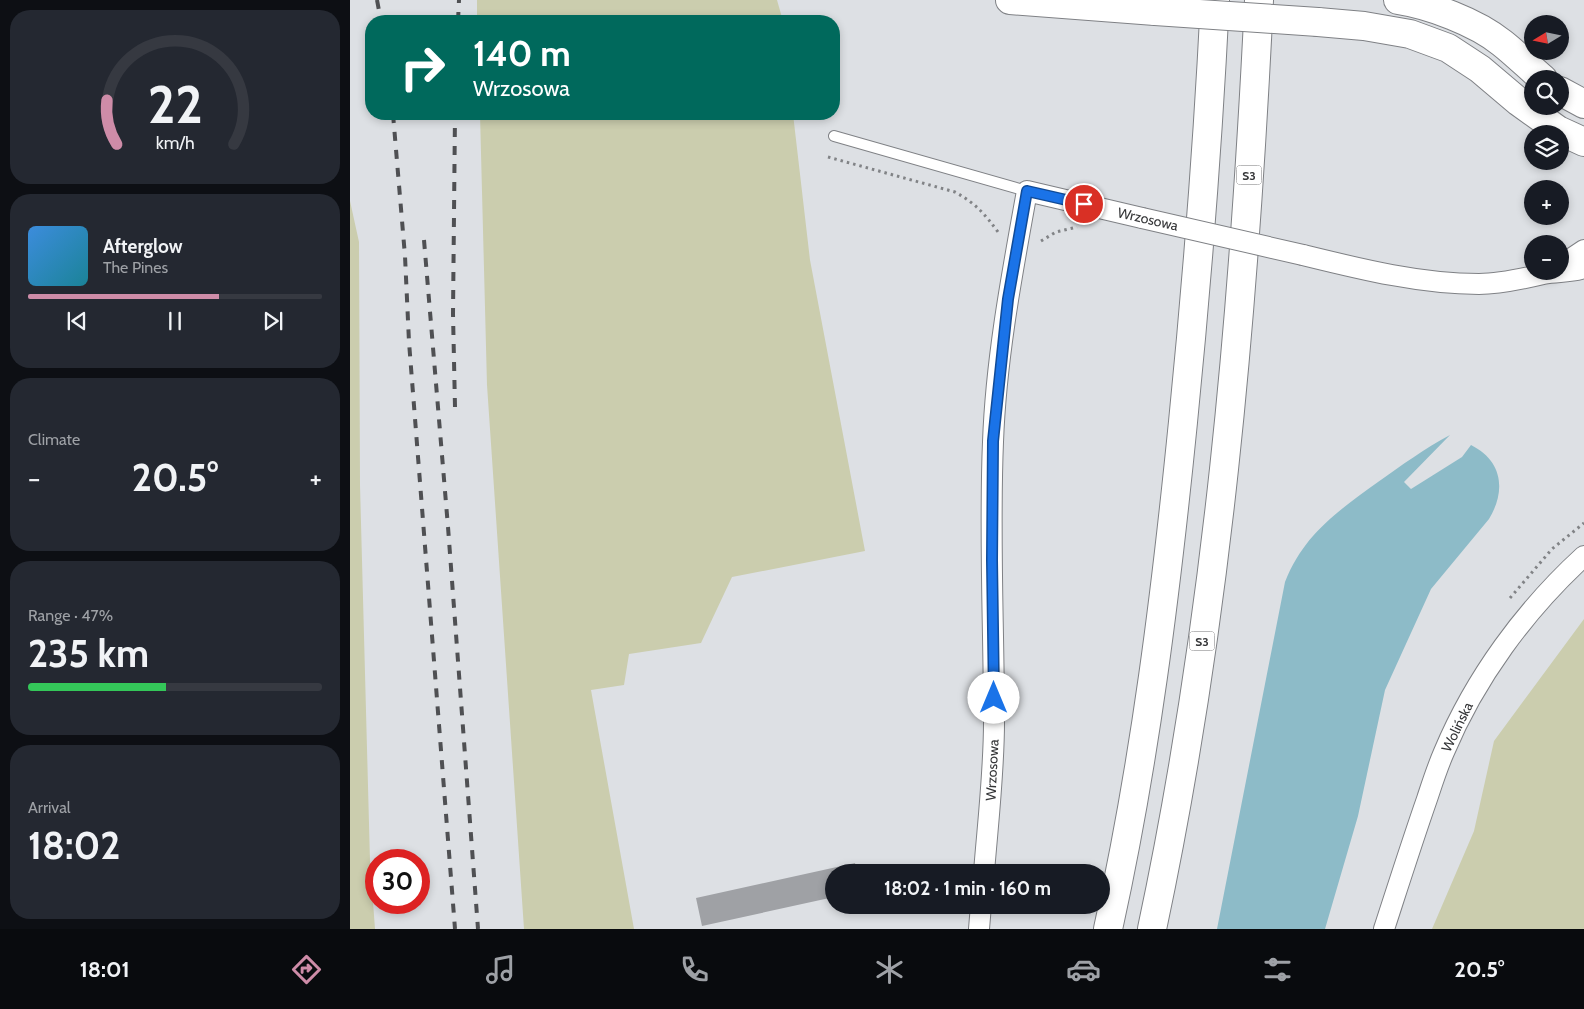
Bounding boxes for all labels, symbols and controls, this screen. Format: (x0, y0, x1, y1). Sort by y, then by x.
north arrow (1524, 15, 1569, 60)
map controls (1524, 15, 1569, 280)
text: 140 m (473, 32, 571, 75)
icon: right (390, 35, 455, 100)
button: search (1524, 70, 1569, 115)
text: 22 (147, 73, 203, 136)
text: Wrzosowa (473, 75, 570, 102)
button: layers (1524, 125, 1569, 170)
text: km/h (155, 132, 195, 153)
road number: S3 (1236, 166, 1262, 184)
button: + (1524, 180, 1569, 225)
pin (1063, 183, 1105, 225)
icon: arrive (1070, 190, 1098, 218)
street label: Wrzosowa (1116, 203, 1180, 235)
text: Afterglow (103, 235, 183, 258)
button: − (1524, 235, 1569, 280)
text: The Pines (103, 258, 168, 277)
icon: previous (63, 307, 91, 335)
icon: pause (161, 307, 189, 335)
icon: next (259, 307, 287, 335)
text: Climate (28, 430, 80, 449)
text: 20.5° (132, 454, 218, 501)
text: − (28, 461, 40, 495)
text: + (310, 461, 322, 495)
text: Range · 47% (28, 606, 113, 625)
text: 235 km (28, 630, 149, 677)
road number: S3 (1190, 631, 1214, 650)
position arrow (967, 671, 1019, 723)
street label: Wolińska (1437, 699, 1477, 755)
street label: Wrzosowa (981, 738, 1003, 801)
text: Arrival (28, 798, 71, 817)
text: 18:02 (28, 822, 120, 869)
speed limit sign: 30 (365, 849, 430, 914)
text: 18:02 · 1 min · 160 m (884, 877, 1051, 900)
icon: directions (289, 952, 324, 987)
icon: music (483, 952, 518, 987)
icon: phone (677, 952, 712, 987)
icon: climate (872, 952, 907, 987)
icon: car (1066, 952, 1101, 987)
icon: filters (1260, 952, 1295, 987)
text: 18:01 (80, 956, 130, 983)
text: 20.5° (1454, 956, 1504, 983)

